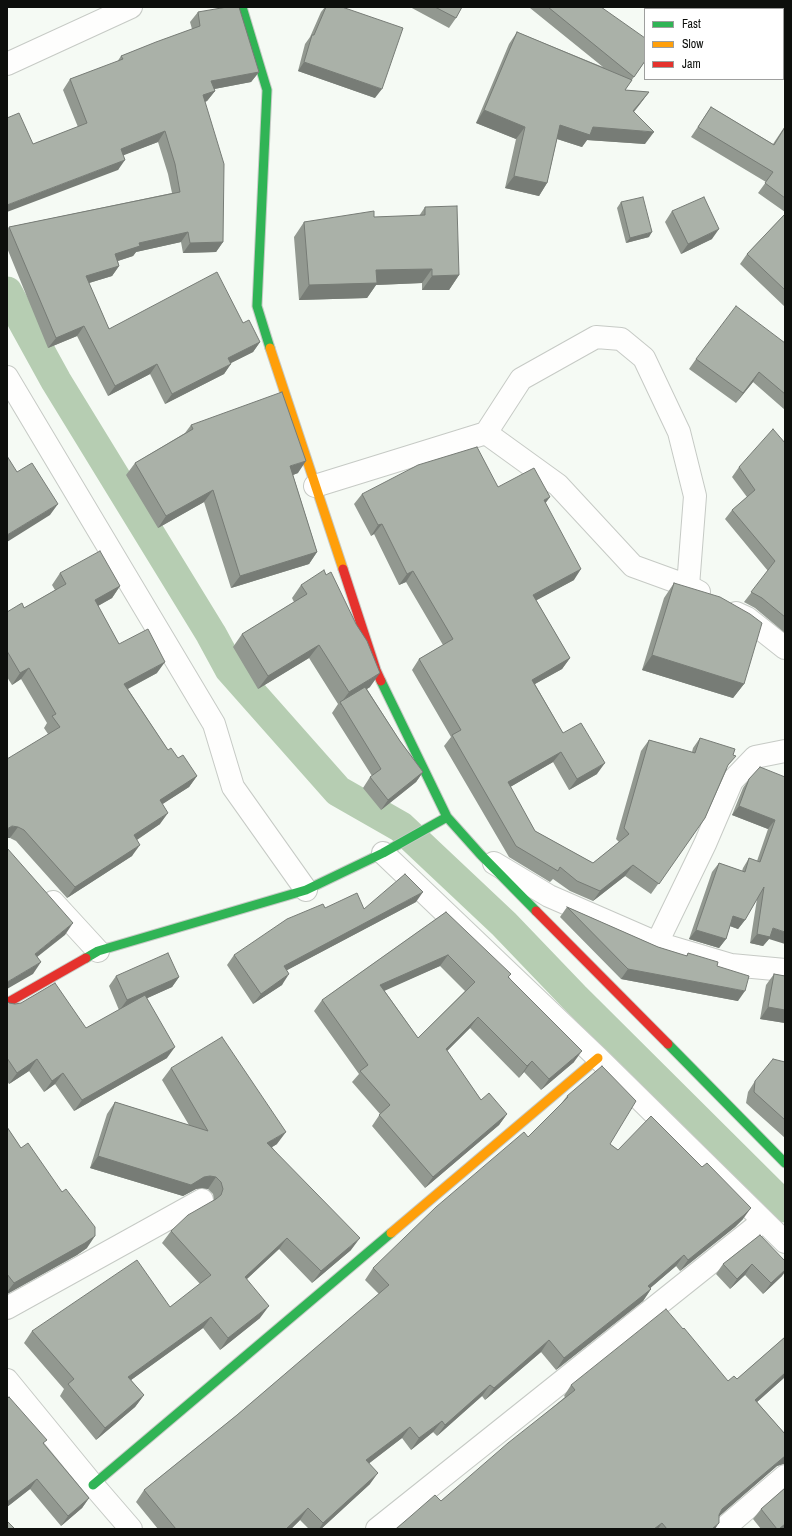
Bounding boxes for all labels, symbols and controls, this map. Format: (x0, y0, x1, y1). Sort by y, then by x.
legend (644, 8, 784, 80)
text: Fast (682, 16, 701, 32)
text: Slow (682, 36, 703, 52)
text: Jam (682, 56, 701, 72)

